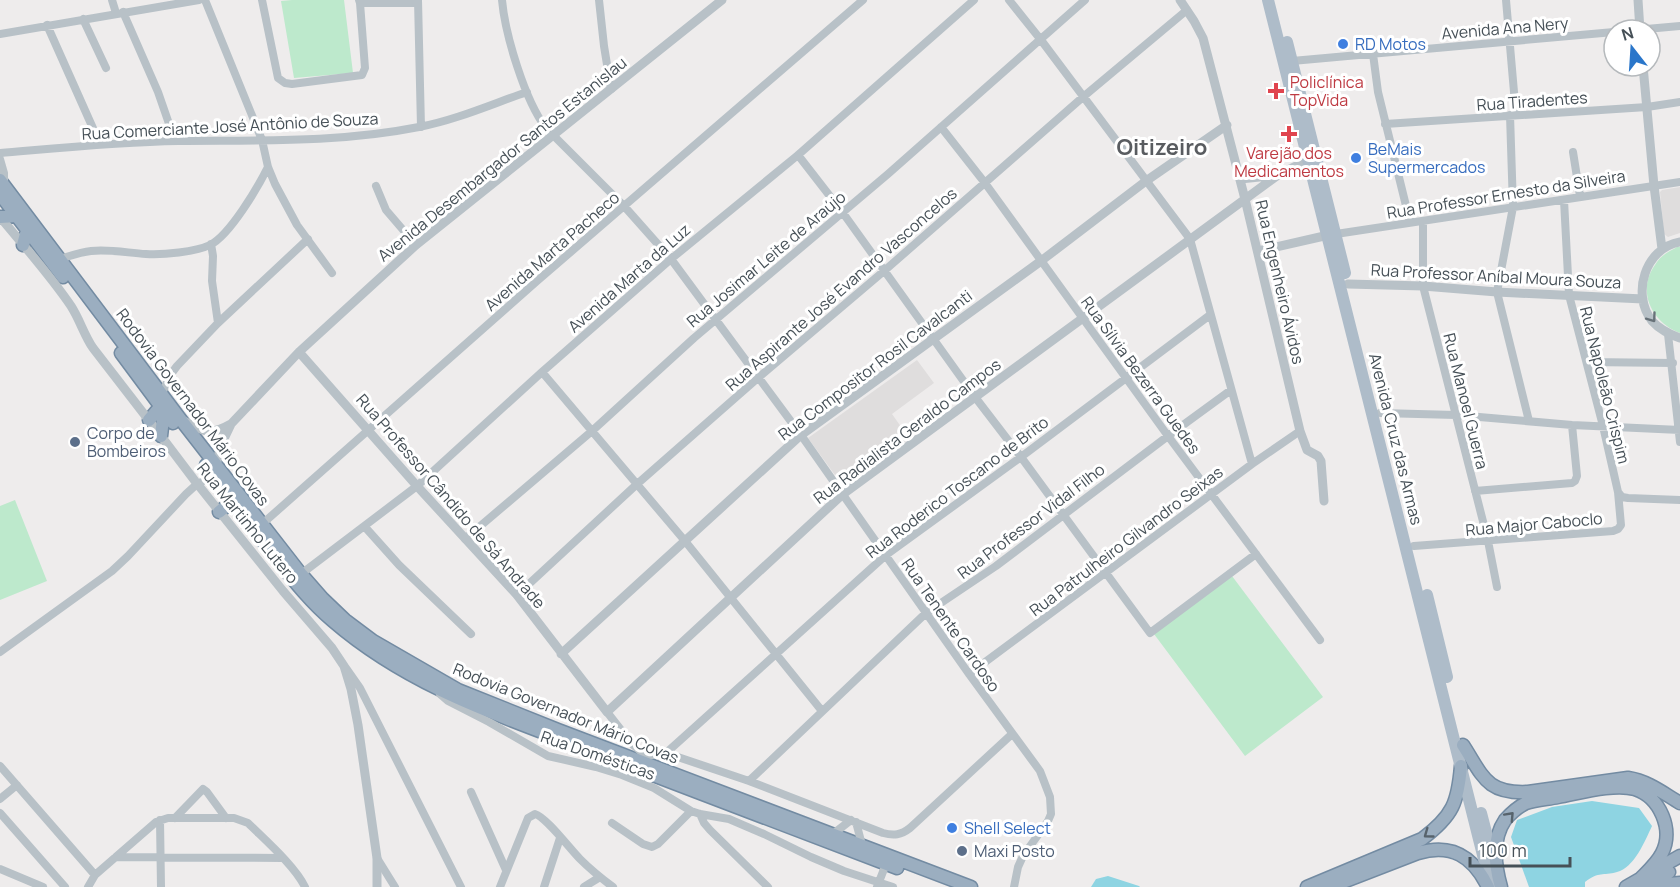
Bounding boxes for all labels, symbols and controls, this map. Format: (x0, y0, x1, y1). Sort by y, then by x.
street label: Avenida Ana Nery (1441, 11, 1570, 45)
north arrow (1602, 18, 1662, 78)
text: N (1619, 21, 1636, 46)
place label: RD Motos (1355, 33, 1426, 55)
marker: RD Motos (1336, 37, 1350, 51)
street label: Avenida Desembargador Santos Estanislau (373, 52, 631, 266)
place label: Policlínica TopVida (1290, 71, 1364, 111)
marker: Policlínica TopVida (1267, 82, 1285, 100)
street label: Rua Tiradentes (1476, 86, 1588, 116)
street label: Rua Comerciante José Antônio de Souza (81, 107, 379, 145)
marker: Varejão dos Medicamentos (1282, 127, 1296, 141)
district label: Oitizeiro (1117, 132, 1207, 162)
place label: BeMais Supermercados (1368, 138, 1485, 178)
place label: Varejão dos Medicamentos (1234, 142, 1344, 182)
marker: BeMais Supermercados (1349, 151, 1363, 165)
street label: Rua Professor Ernesto da Silveira (1385, 164, 1627, 224)
street label: Rua Aspirante José Evandro Vasconcelos (721, 182, 961, 396)
street label: Avenida Marta Pacheco (480, 186, 624, 316)
street label: Rua Josimar Leite de Araújo (682, 186, 850, 332)
street label: Rua Engenheiro Ávidos (1250, 198, 1310, 366)
street label: Avenida Marta da Luz (563, 219, 695, 337)
street label: Rua Professor Aníbal Moura Souza (1370, 258, 1622, 294)
street label: Rua Compositor Rosil Cavalcanti (773, 285, 977, 445)
street label: Rua Sílvia Bezerra Guedes (1076, 292, 1206, 458)
street label: Rodovia Governador Mário Covas (111, 304, 275, 510)
street label: Rua Napoleão Crispim (1575, 304, 1635, 466)
one-way arrow (1645, 312, 1656, 323)
street label: Rua Manoel Guerra (1438, 331, 1494, 471)
street label: Avenida Cruz das Armas (1364, 351, 1428, 527)
street label: Rua Radialista Geraldo Campos (809, 353, 1005, 509)
street label: Rua Professor Cândido de Sá Andrade (352, 389, 550, 613)
street label: Rua Roderico Toscano de Brito (861, 411, 1053, 563)
place label: Corpo de Bombeiros (87, 422, 166, 462)
marker: Corpo de Bombeiros (68, 435, 82, 449)
street label: Rua Martinho Lutero (192, 458, 304, 588)
street label: Rua Professor Vidal Filho (953, 458, 1109, 584)
street label: Rua Patrulheiro Gilvandro Seixas (1025, 461, 1227, 621)
street label: Rua Major Caboclo (1465, 507, 1603, 541)
street label: Rua Tenente Cardoso (897, 554, 1005, 696)
street label: Rodovia Governador Mário Covas (450, 658, 682, 768)
street label: Rua Domésticas (538, 725, 658, 785)
one-way arrow (1503, 812, 1514, 822)
place label: Shell Select (964, 817, 1051, 839)
marker: Shell Select (945, 821, 959, 835)
one-way arrow (1423, 827, 1434, 838)
scale bar (1470, 830, 1570, 868)
text: 100 m (1479, 838, 1527, 862)
place label: Maxi Posto (974, 840, 1055, 862)
marker: Maxi Posto (955, 844, 969, 858)

